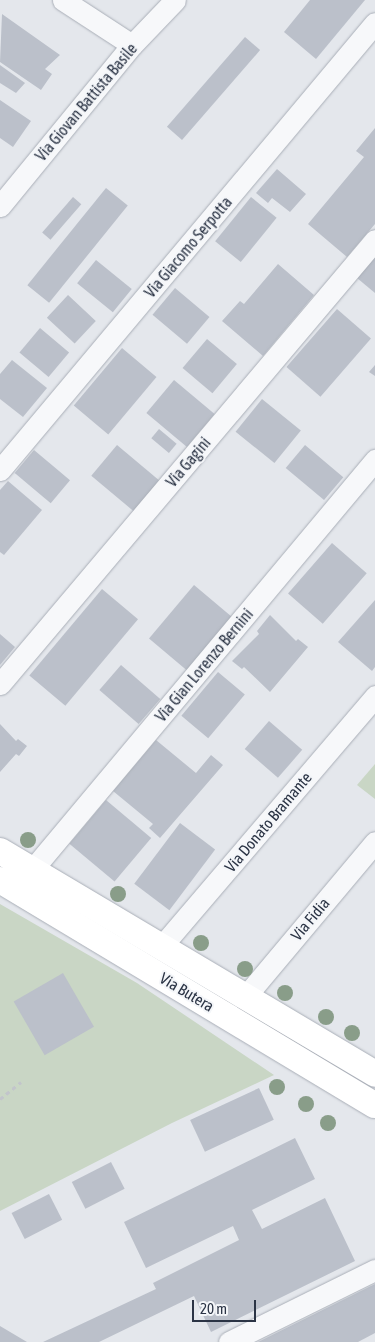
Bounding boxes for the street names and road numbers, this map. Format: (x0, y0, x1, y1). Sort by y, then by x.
street label: Via Giovan Battista Basile (31, 39, 141, 165)
street label: Via Giacomo Serpotta (140, 193, 236, 301)
street label: Via Gagini (162, 433, 214, 491)
street label: Via Gian Lorenzo Bernini (151, 604, 257, 726)
street label: Via Donato Bramante (221, 768, 315, 876)
street label: Via Fidia (287, 894, 333, 944)
street label: Via Butera (156, 968, 218, 1016)

